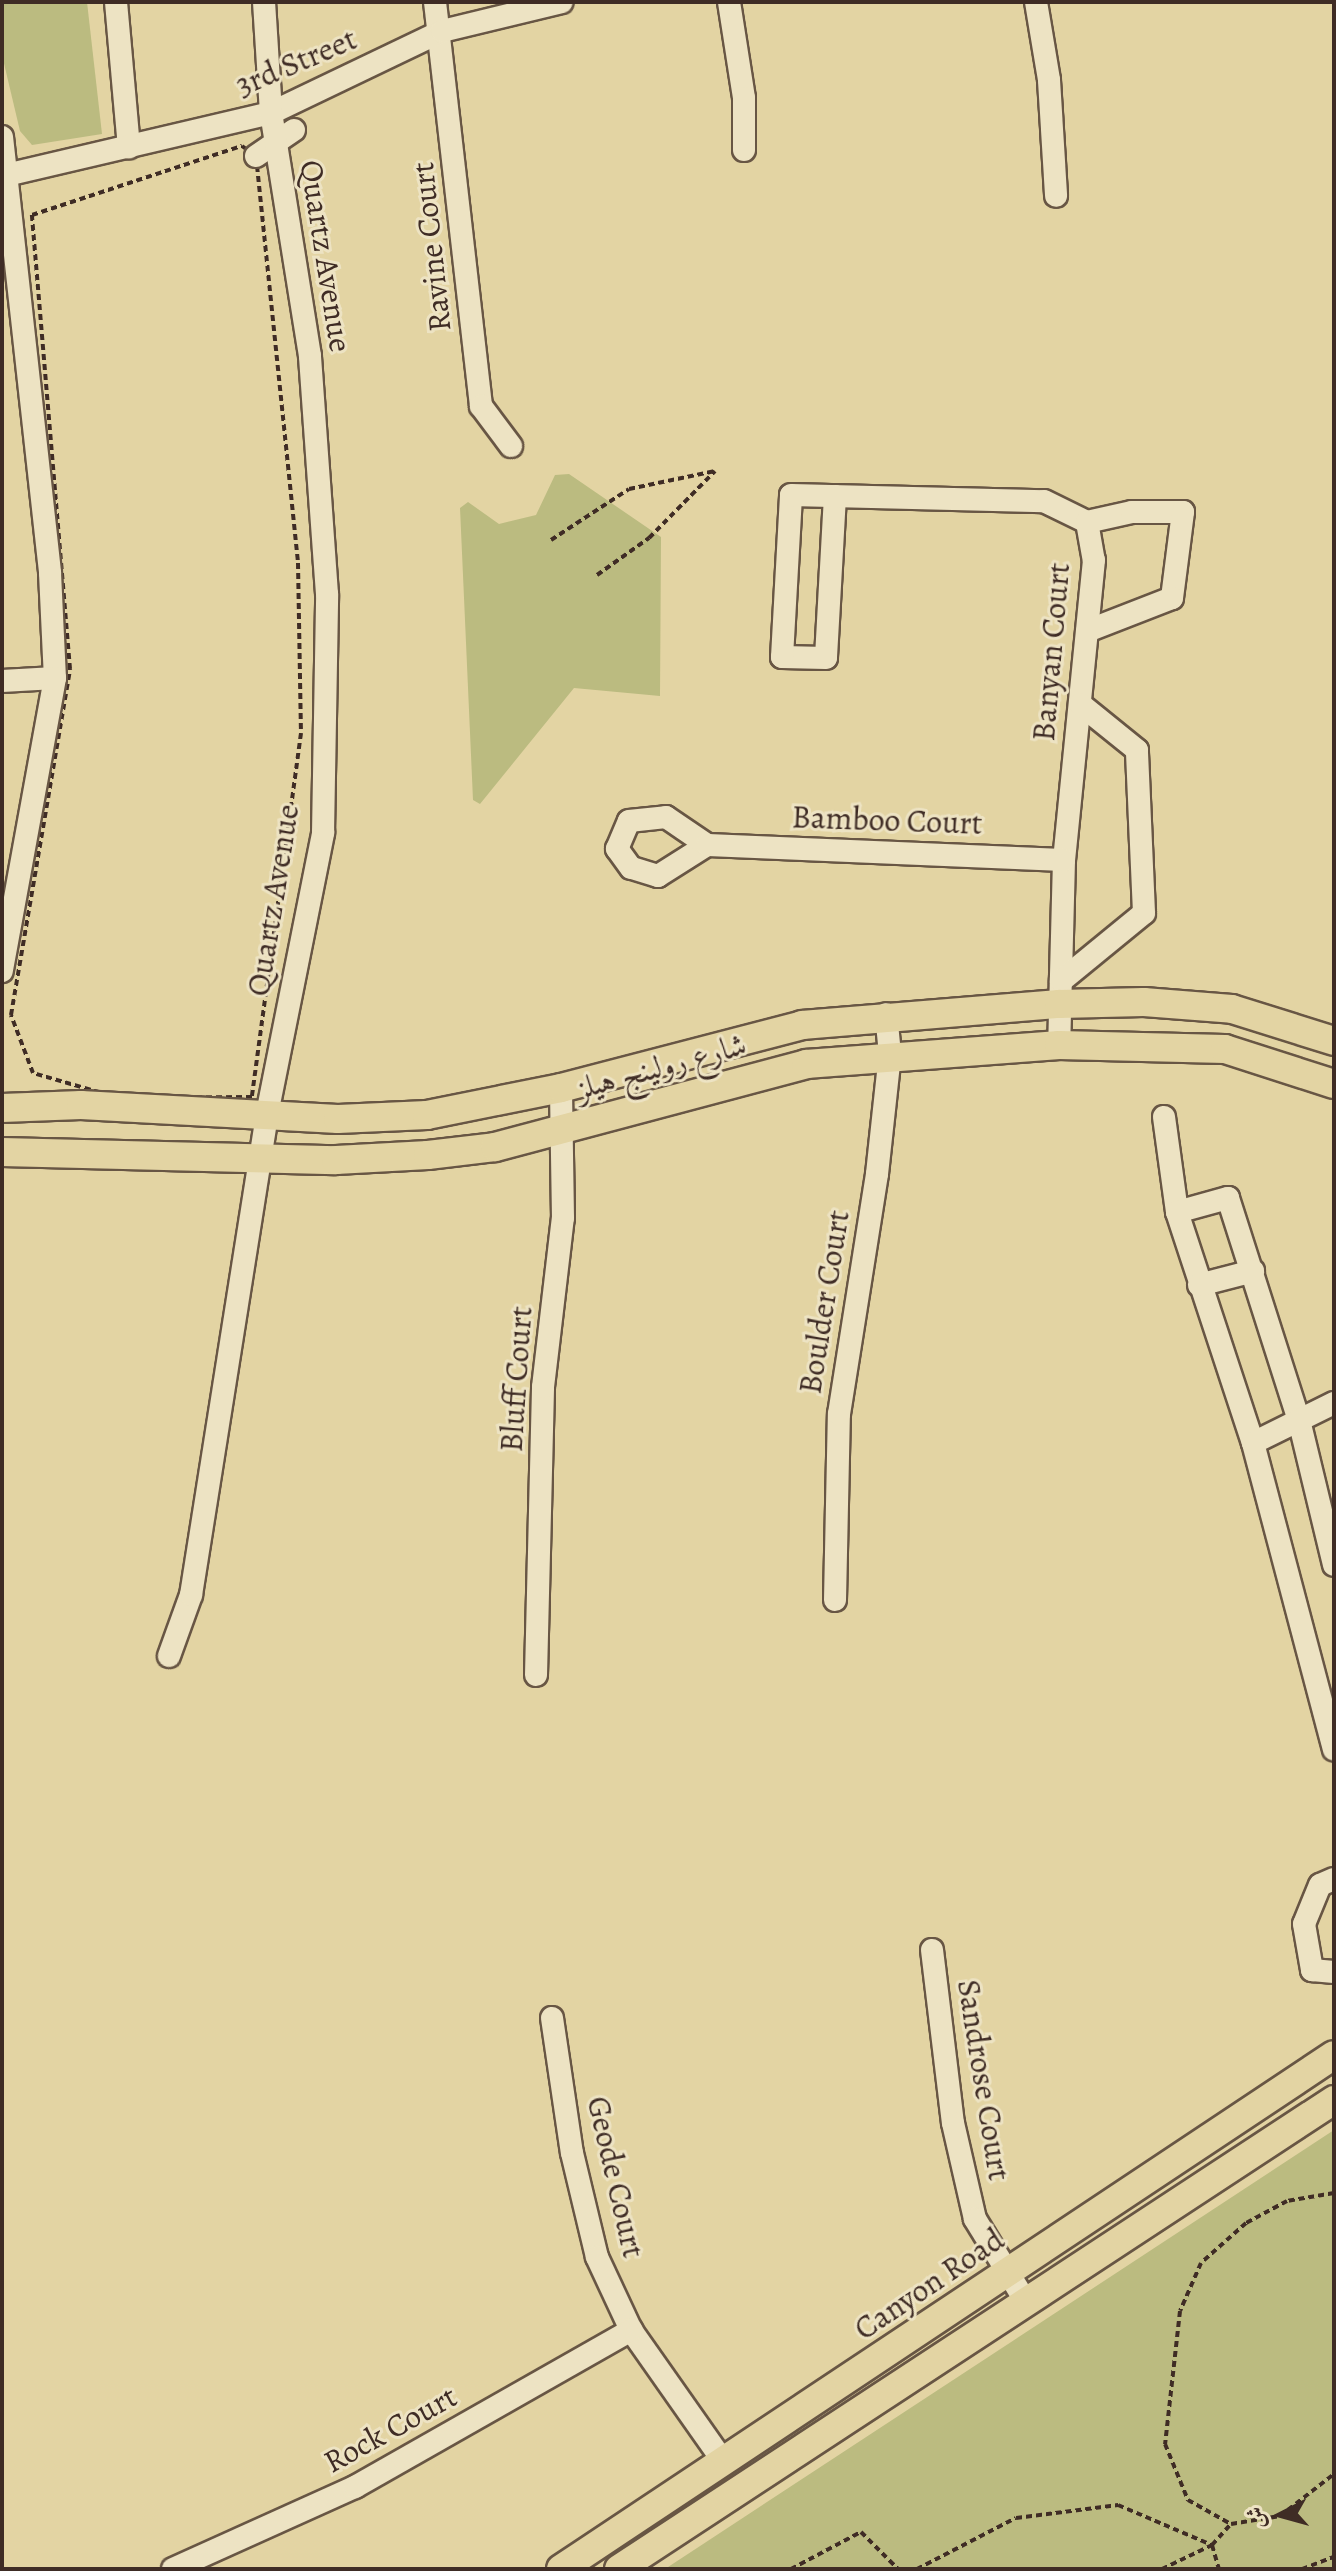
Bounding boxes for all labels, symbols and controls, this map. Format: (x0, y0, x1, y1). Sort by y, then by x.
street label: 3rd Street (230, 19, 362, 105)
street label: Quartz Avenue (292, 157, 360, 355)
street label: Ravine Court (403, 160, 459, 334)
street label: Banyan Court (1024, 561, 1078, 743)
street label: Bamboo Court (791, 797, 983, 843)
street label: Quartz Avenue (239, 801, 307, 999)
street label: شارع رولينج هيلز (572, 1025, 750, 1107)
street label: Boulder Court (791, 1207, 857, 1397)
street label: Bluff Court (492, 1305, 540, 1453)
street label: Sandrose Court (949, 1977, 1019, 2183)
street label: Geode Court (579, 2093, 653, 2261)
street label: Canyon Road (847, 2220, 1011, 2348)
street label: Rock Court (317, 2377, 463, 2481)
north arrow (1240, 2475, 1320, 2555)
text: ش (1240, 2505, 1272, 2530)

